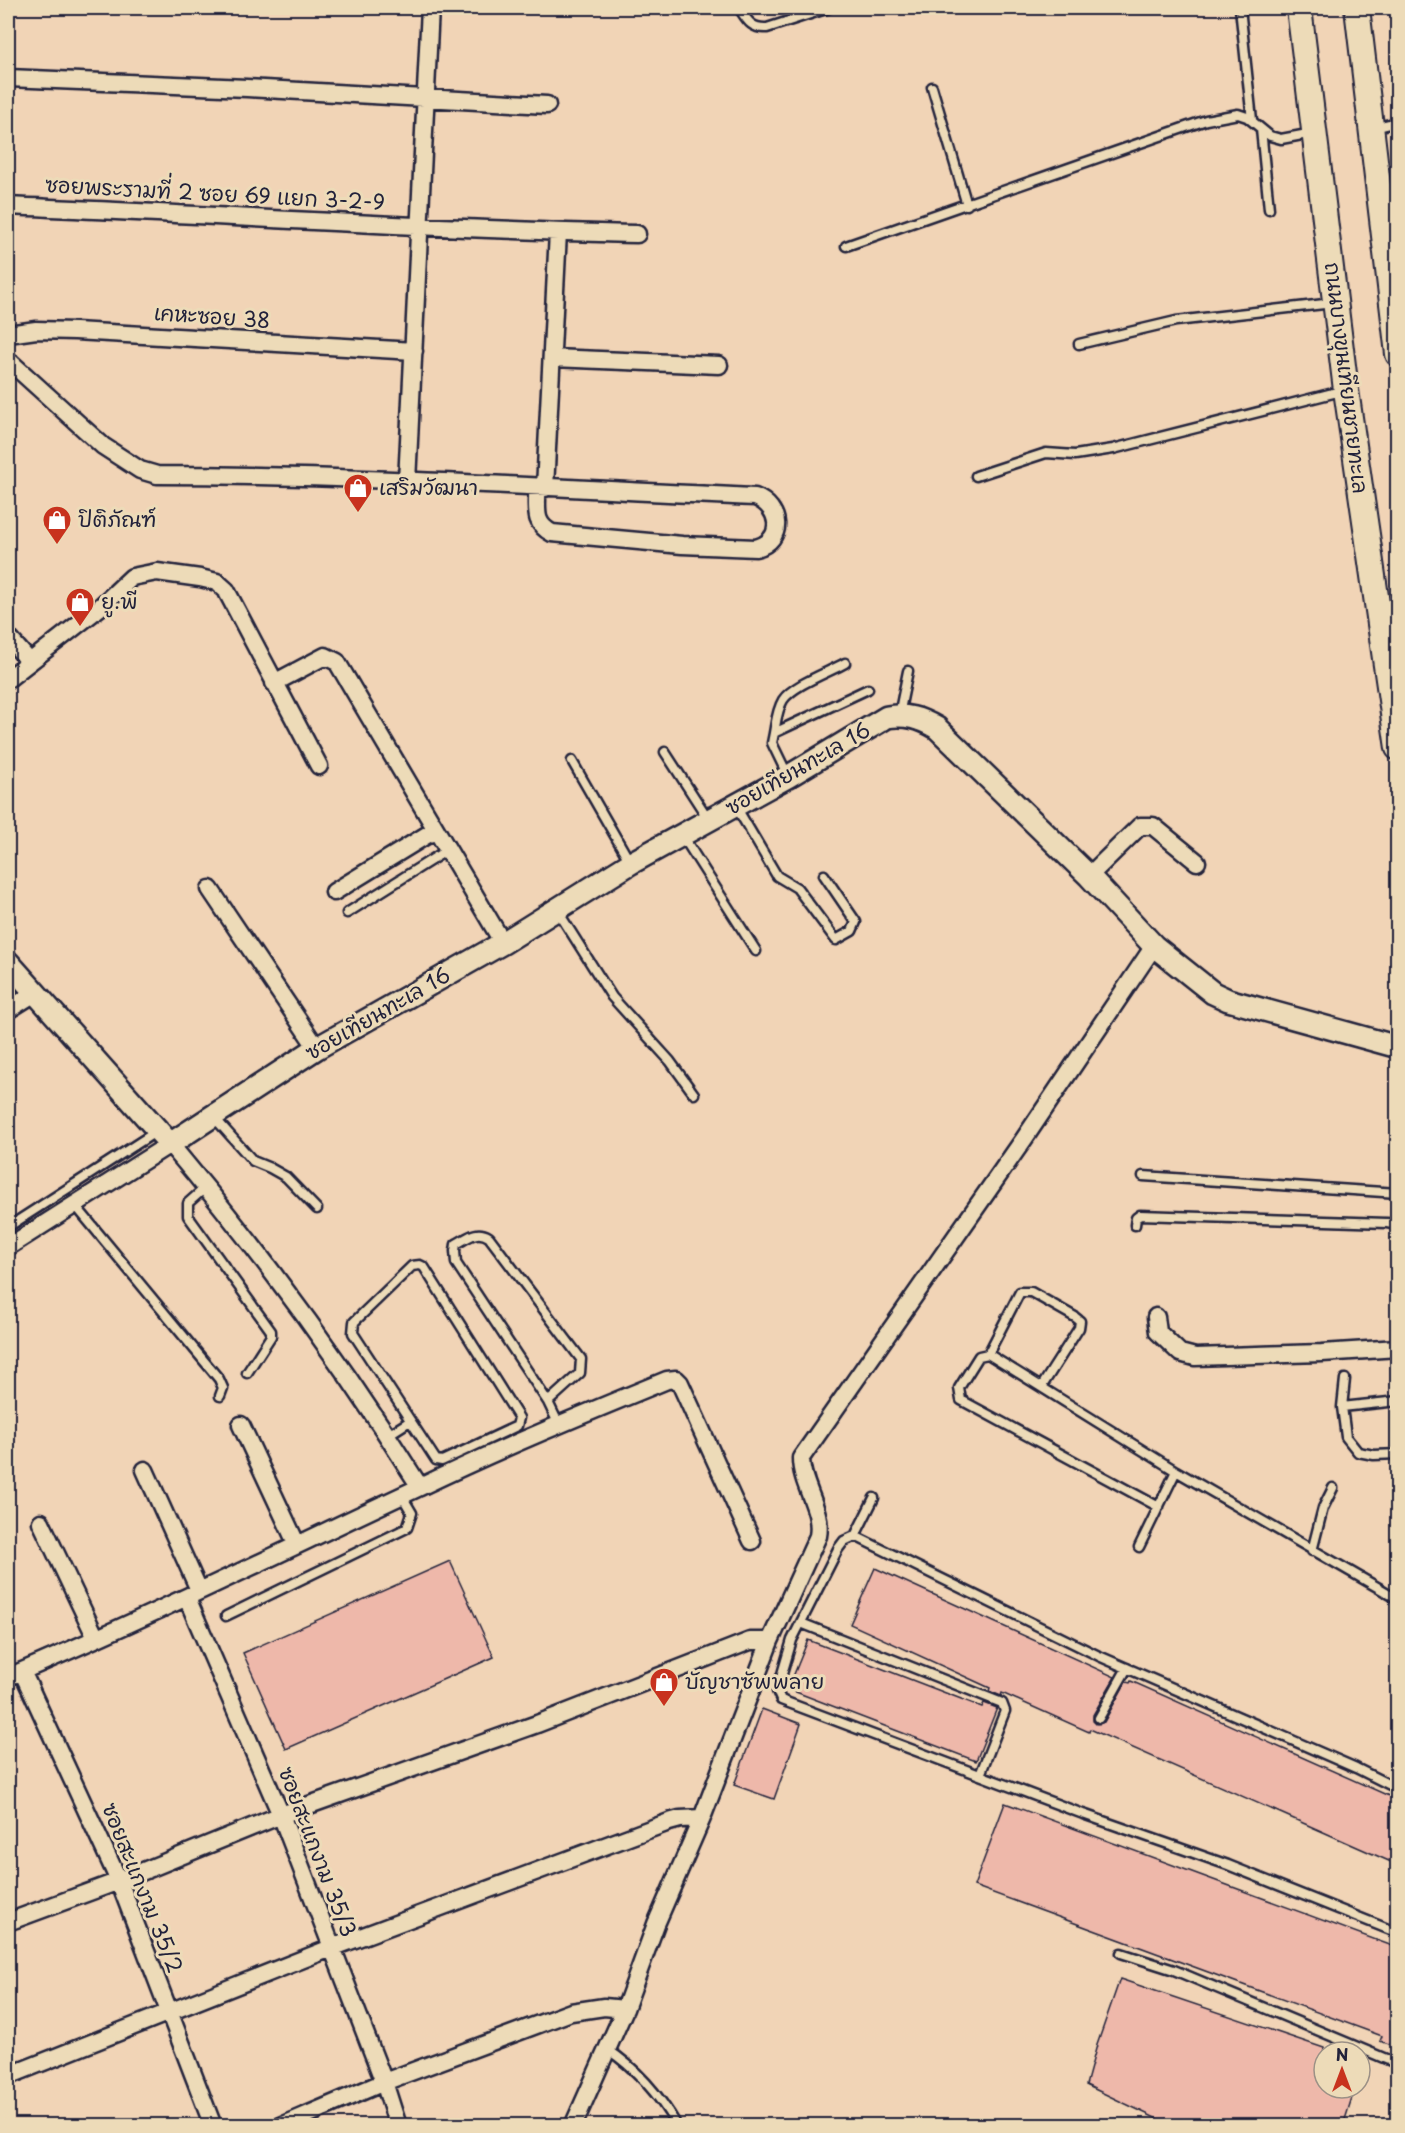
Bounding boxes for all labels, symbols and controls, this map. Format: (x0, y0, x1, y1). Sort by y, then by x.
street label: ซอยพระรามที่ 2 ซอย 69 แยก 3-2-9 (44, 167, 386, 217)
street label: ถนนบางขุนเทียนชายทะเล (1316, 260, 1378, 495)
street label: เคหะซอย 38 (153, 295, 271, 335)
place label: เสริมวัฒนา (379, 470, 478, 502)
shop icon: เสริมวัฒนา (342, 472, 374, 514)
place label: ปิติภัณฑ์ (78, 502, 156, 534)
shop icon: ปิติภัณฑ์ (41, 504, 73, 546)
place label: ยู.พี (101, 584, 137, 618)
shop icon: ยู.พี (64, 586, 96, 628)
street label: ซอยเทียนทะเล 16 (718, 713, 876, 822)
street label: ซอยเทียนทะเล 16 (298, 958, 456, 1067)
place label: บัญชาซัพพลาย (685, 1664, 824, 1696)
shop icon: บัญชาซัพพลาย (648, 1666, 680, 1708)
street label: ซอยสะแกงาม 35/3 (272, 1762, 366, 1941)
street label: ซอยสะแกงาม 35/2 (95, 1797, 193, 1977)
north arrow (1312, 2040, 1372, 2100)
text: N (1336, 2042, 1348, 2066)

